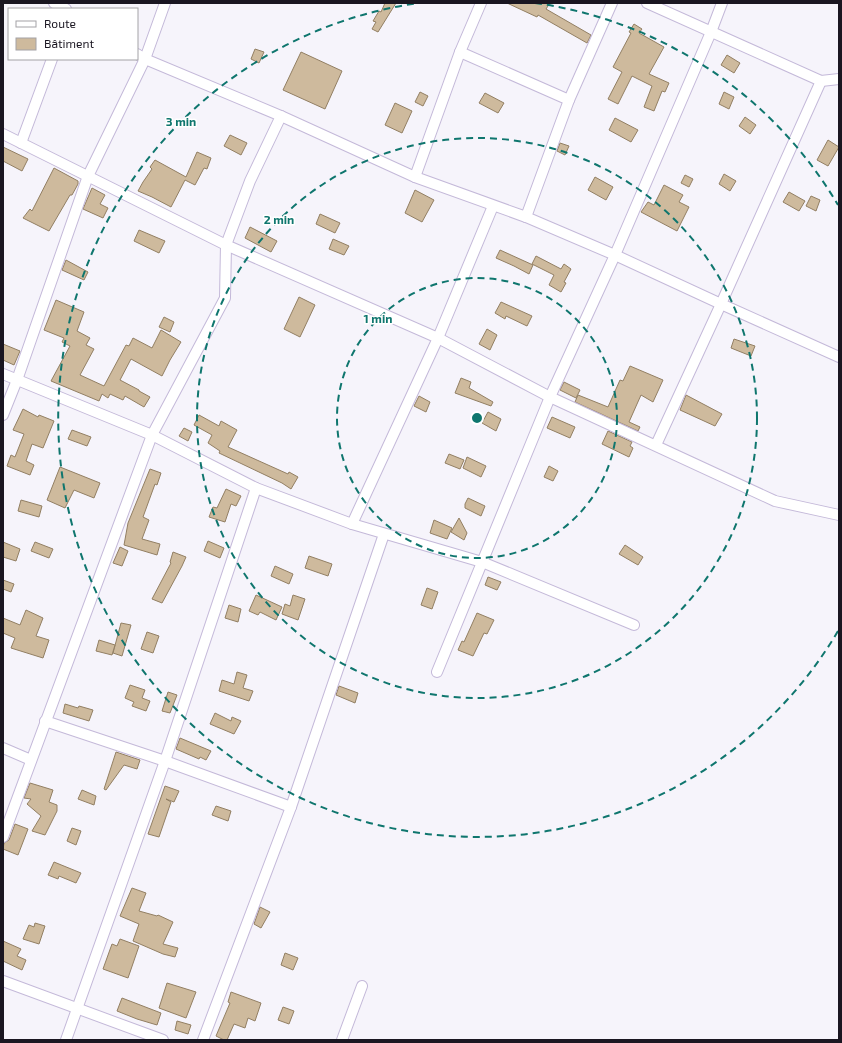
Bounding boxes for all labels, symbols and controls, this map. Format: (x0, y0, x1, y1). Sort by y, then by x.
legend (8, 8, 138, 60)
text: Route (44, 16, 76, 30)
text: Bâtiment (44, 36, 95, 50)
text: 3 min (166, 114, 196, 128)
text: 2 min (264, 212, 294, 226)
text: 1 min (364, 311, 392, 325)
centre of rings (470, 411, 484, 425)

